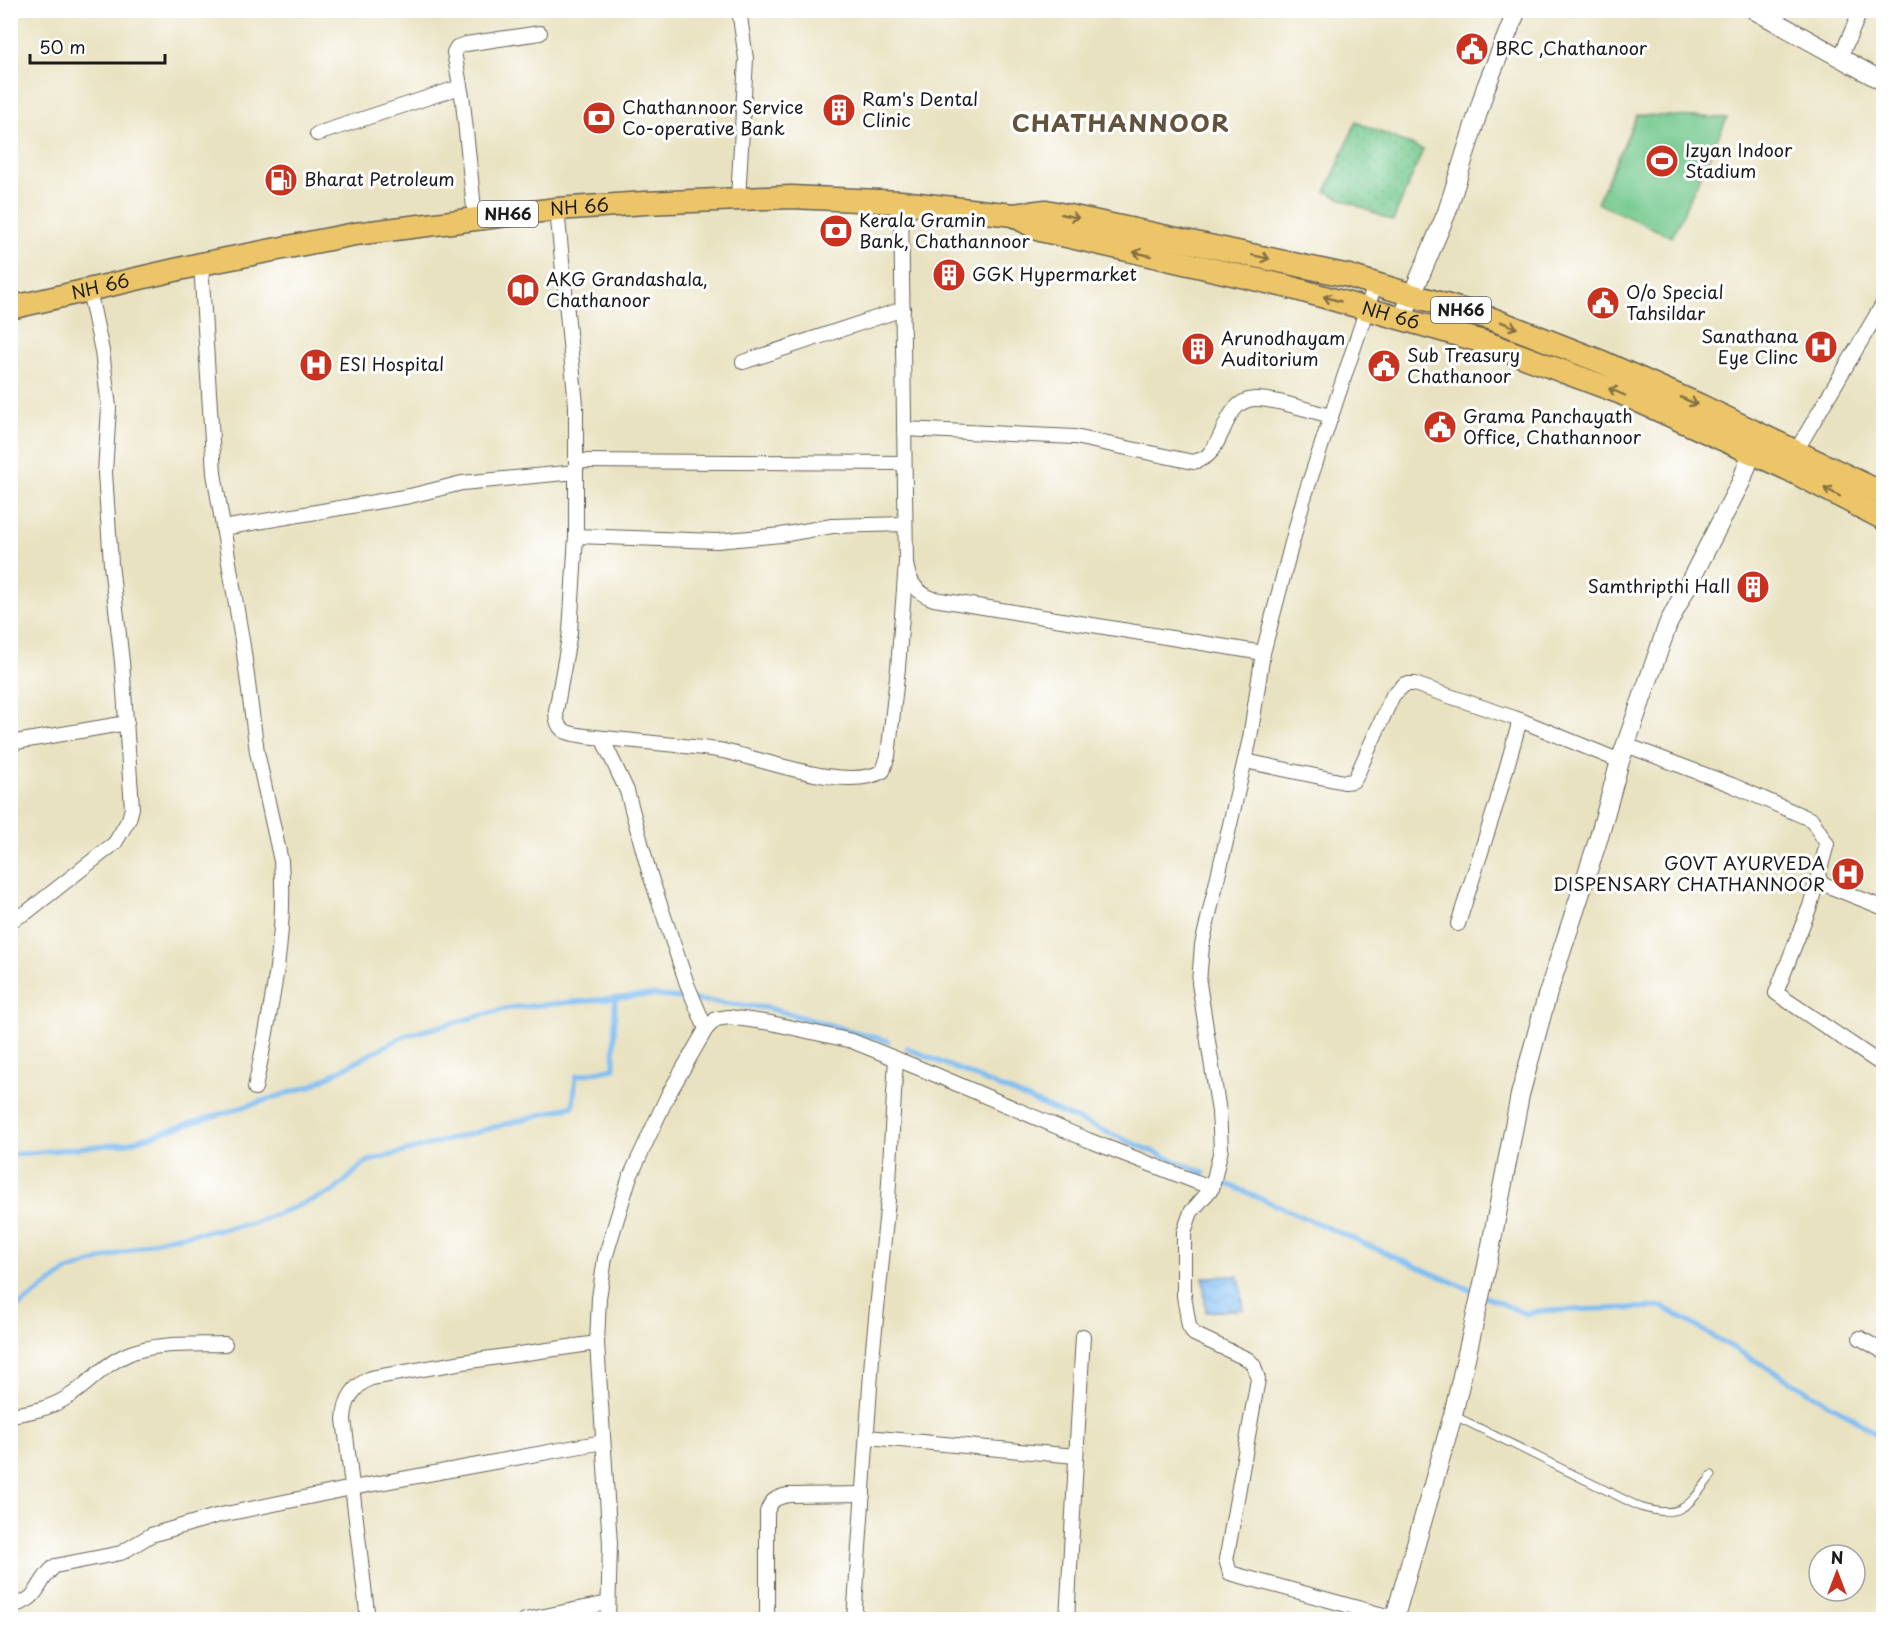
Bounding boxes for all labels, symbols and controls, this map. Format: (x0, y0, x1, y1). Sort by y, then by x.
scale bar (30, 27, 165, 65)
public building icon: BRC ,Chathanoor (1454, 31, 1490, 67)
text: 50 m (39, 33, 86, 60)
place label: BRC ,Chathanoor (1495, 34, 1648, 61)
place label: Ram's Dental Clinic (862, 85, 978, 133)
building icon: Ram's Dental Clinic (821, 92, 857, 128)
place label: Chathannoor Service Co-operative Bank (622, 93, 804, 141)
bank icon: Chathannoor Service Co-operative Bank (581, 100, 617, 136)
district label: CHATHANNOOR (1012, 104, 1230, 140)
place label: Izyan Indoor Stadium (1685, 136, 1793, 184)
sports icon: Izyan Indoor Stadium (1644, 143, 1680, 179)
fuel station icon: Bharat Petroleum (263, 162, 299, 198)
place label: Bharat Petroleum (304, 165, 455, 192)
street label: NH 66 (549, 191, 610, 221)
road number: NH66 (478, 201, 538, 227)
place label: Kerala Gramin Bank, Chathannoor (859, 206, 1030, 254)
one-way arrow (1061, 210, 1080, 222)
bank icon: Kerala Gramin Bank, Chathannoor (818, 213, 854, 249)
one-way arrow (1133, 247, 1152, 259)
one-way arrow (1251, 252, 1270, 263)
building icon: GGK Hypermarket (931, 257, 967, 293)
place label: GGK Hypermarket (972, 260, 1137, 287)
place label: AKG Grandashala, Chathanoor (546, 265, 708, 313)
street label: NH 66 (69, 266, 132, 305)
library icon: AKG Grandashala, Chathanoor (505, 272, 541, 308)
place label: O/o Special Tahsildar (1626, 278, 1724, 326)
public building icon: O/o Special Tahsildar (1585, 285, 1621, 321)
one-way arrow (1323, 293, 1342, 305)
street label: NH 66 (1359, 293, 1423, 335)
road number: NH66 (1431, 297, 1491, 323)
one-way arrow (1500, 321, 1518, 332)
place label: Sanathana Eye Clinc (1701, 322, 1799, 370)
place label: Arunodhayam Auditorium (1221, 324, 1345, 372)
hospital icon: Sanathana Eye Clinc (1803, 329, 1839, 365)
building icon: Arunodhayam Auditorium (1180, 331, 1216, 367)
place label: Sub Treasury Chathanoor (1407, 341, 1520, 389)
hospital icon: ESI Hospital (298, 347, 334, 383)
public building icon: Sub Treasury Chathanoor (1366, 348, 1402, 384)
place label: ESI Hospital (339, 350, 444, 377)
one-way arrow (1608, 386, 1627, 397)
one-way arrow (1679, 396, 1698, 407)
place label: Grama Panchayath Office, Chathannoor (1463, 402, 1642, 450)
public building icon: Grama Panchayath Office, Chathannoor (1422, 409, 1458, 445)
one-way arrow (1823, 486, 1841, 497)
building icon: Samthripthi Hall (1735, 569, 1771, 605)
place label: Samthripthi Hall (1588, 572, 1730, 599)
place label: GOVT AYURVEDA DISPENSARY CHATHANNOOR (1553, 849, 1825, 897)
hospital icon: GOVT AYURVEDA DISPENSARY CHATHANNOOR (1830, 856, 1866, 892)
north arrow (1807, 1543, 1867, 1603)
text: N (1831, 1545, 1843, 1569)

